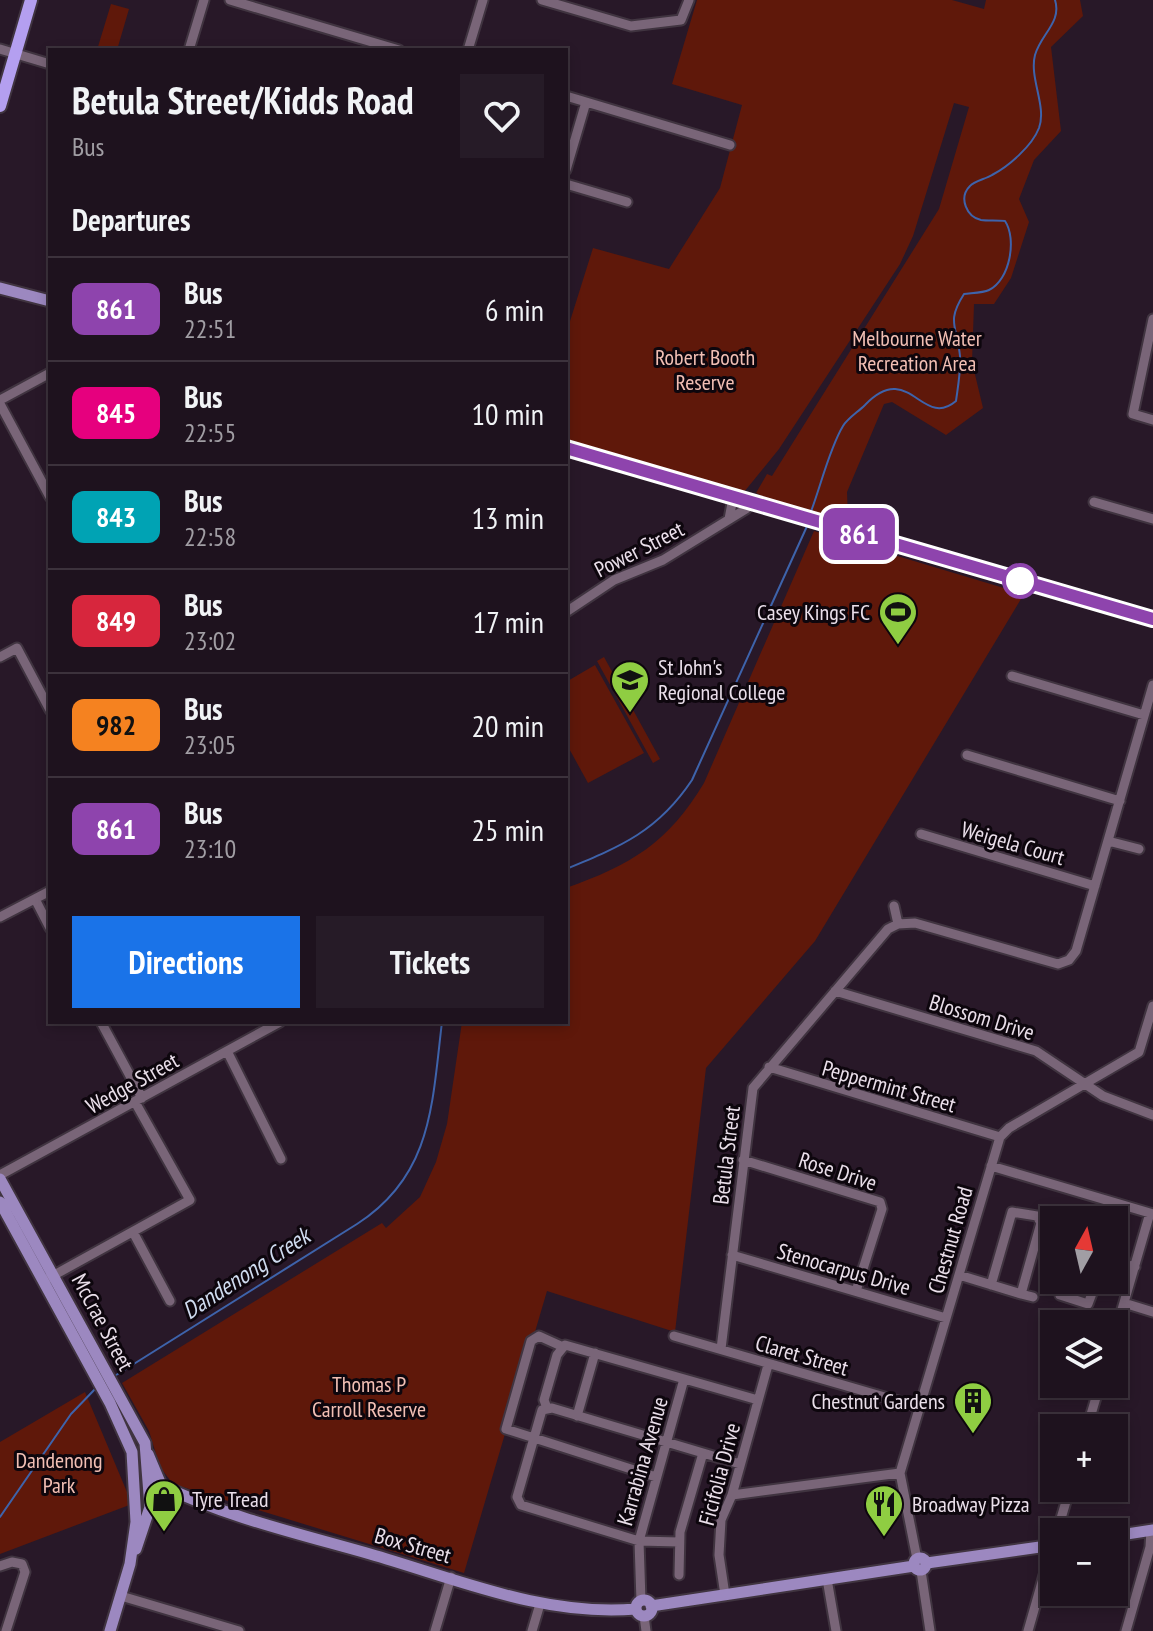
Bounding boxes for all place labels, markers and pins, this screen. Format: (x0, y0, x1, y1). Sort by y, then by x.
unlabelled marker (1003, 564, 1037, 598)
sports icon: Casey Kings FC (877, 591, 919, 646)
place label: Casey Kings FC (757, 598, 870, 626)
place label: St John's Regional College (658, 653, 785, 706)
school or university icon: St John's Regional College (609, 659, 651, 714)
building icon: Chestnut Gardens (952, 1380, 994, 1435)
place label: Chestnut Gardens (811, 1387, 945, 1415)
shop icon: Tyre Tread (143, 1478, 185, 1533)
restaurant icon: Broadway Pizza (863, 1483, 905, 1538)
place label: Tyre Tread (192, 1485, 268, 1513)
place label: Broadway Pizza (912, 1490, 1030, 1518)

